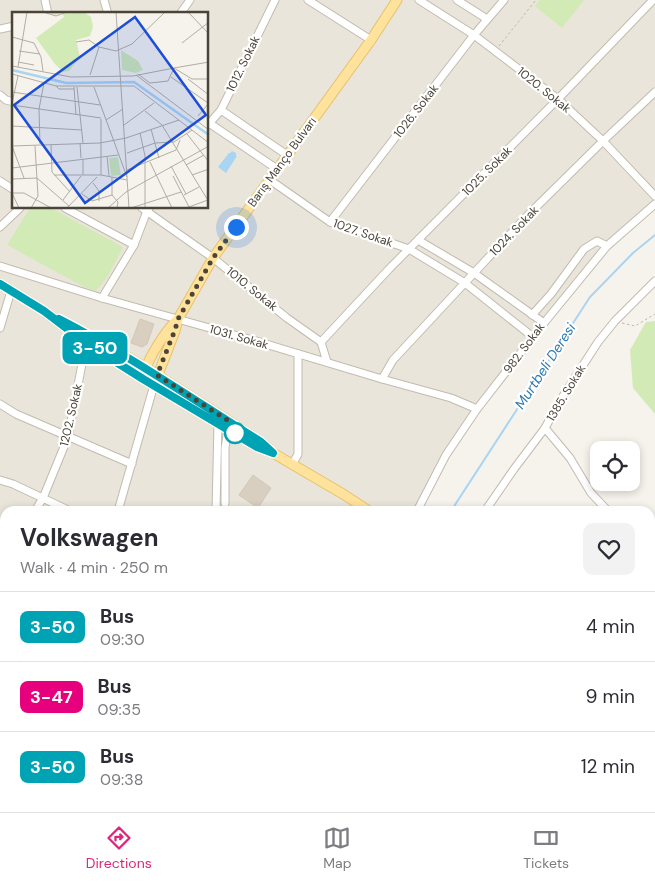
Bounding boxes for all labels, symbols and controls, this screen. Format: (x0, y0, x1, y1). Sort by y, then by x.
inset map (12, 12, 209, 209)
street label: 1012. Sokak (222, 33, 264, 95)
street label: 1020. Sokak (514, 63, 574, 117)
street label: 1026. Sokak (390, 81, 442, 141)
street label: Barış Manço Bulvarı (244, 114, 320, 210)
street label: 1025. Sokak (459, 143, 515, 199)
street label: 1024. Sokak (486, 202, 542, 260)
your location (224, 215, 249, 240)
street label: 1027. Sokak (331, 215, 395, 251)
street label: 1010. Sokak (223, 263, 281, 315)
street label: 982. Sokak (500, 319, 548, 377)
water label: Murtbeli Deresi (511, 319, 580, 412)
street label: 1031. Sokak (208, 321, 270, 353)
line badge: 3-50 (60, 332, 130, 364)
text: 3-50 (72, 336, 118, 360)
street label: 1385. Sokak (543, 362, 589, 424)
street label: 1202. Sokak (56, 382, 86, 448)
unlabelled marker (224, 422, 246, 444)
map controls (590, 441, 640, 491)
button: locate (590, 441, 640, 491)
text: Volkswagen (20, 522, 158, 553)
button: heart (583, 523, 635, 575)
text: Walk · 4 min · 250 m (20, 557, 168, 578)
text: Bus (100, 604, 134, 629)
text: 4 min (586, 614, 635, 639)
text: 3-50 (30, 615, 75, 639)
text: 09:30 (100, 629, 145, 650)
text: Bus (98, 674, 132, 699)
text: 9 min (586, 684, 635, 709)
text: 3-47 (30, 685, 73, 709)
text: 09:35 (98, 699, 141, 720)
text: Bus (100, 744, 134, 769)
text: 12 min (581, 754, 635, 779)
text: 3-50 (30, 755, 75, 779)
text: 09:38 (100, 769, 144, 790)
tab: Directions (86, 824, 152, 872)
tab: Map (323, 824, 352, 872)
tab: Tickets (523, 824, 569, 872)

